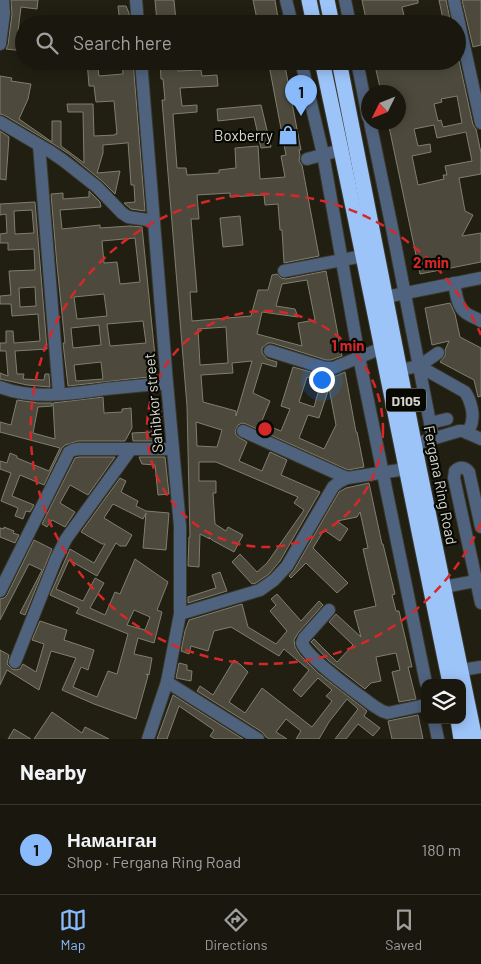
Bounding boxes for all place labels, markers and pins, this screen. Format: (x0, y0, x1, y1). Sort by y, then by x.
pin: 1 (285, 75, 317, 116)
shop icon: Boxberry (277, 124, 299, 146)
place label: Boxberry (214, 126, 273, 144)
centre of rings (256, 420, 274, 438)

